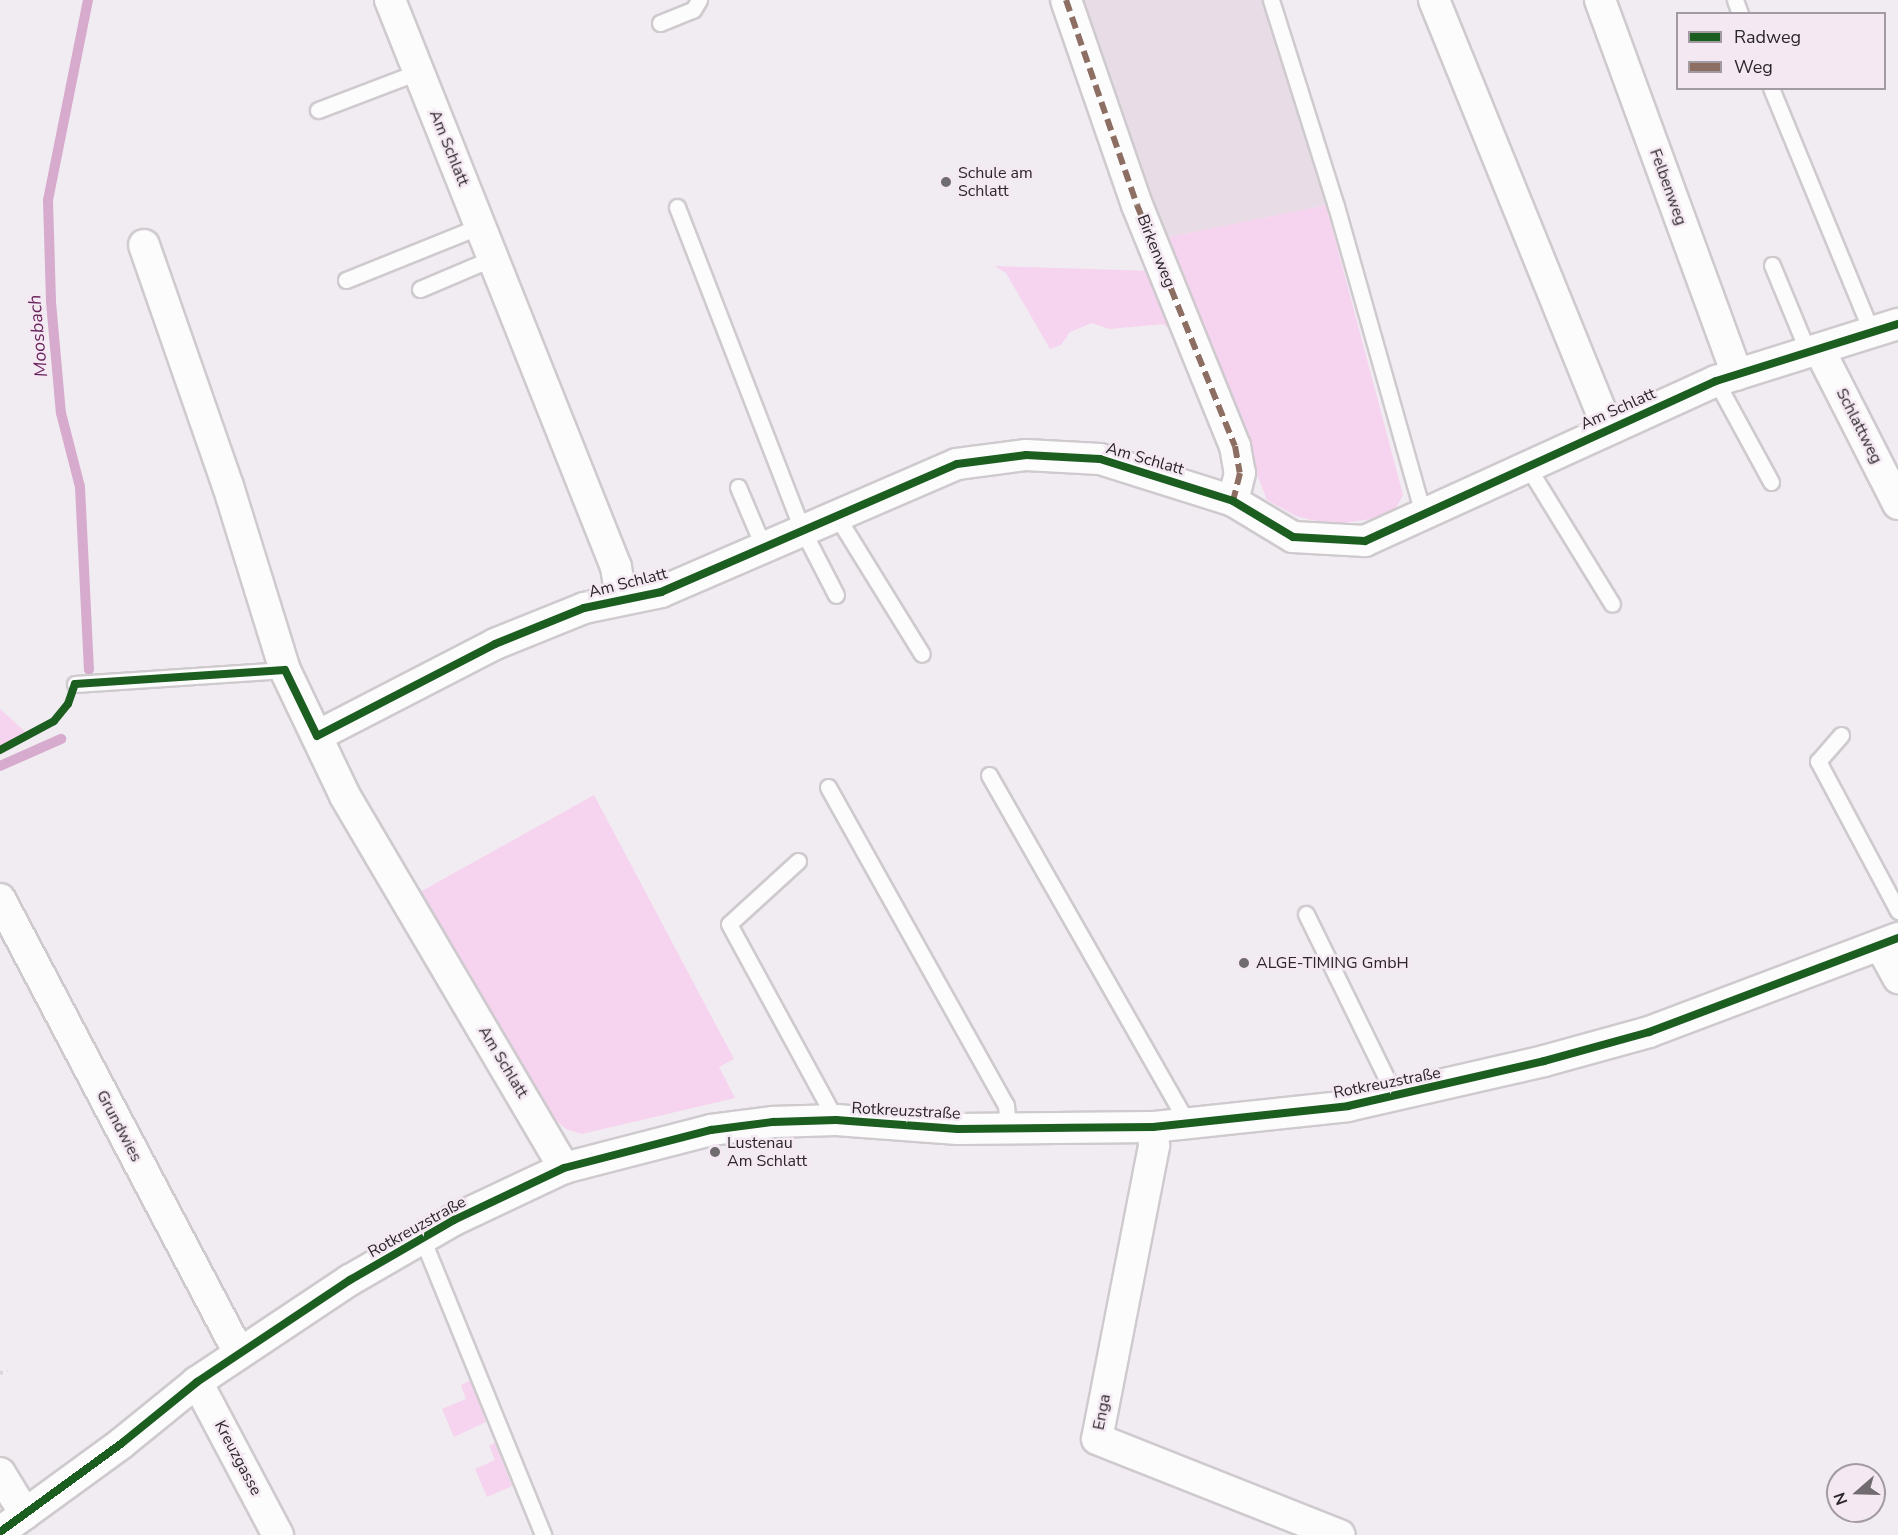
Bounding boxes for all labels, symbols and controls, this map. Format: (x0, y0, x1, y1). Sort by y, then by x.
legend (1676, 12, 1886, 90)
text: Radweg (1734, 25, 1801, 49)
text: Weg (1734, 55, 1773, 79)
street label: Am Schlatt (425, 107, 473, 189)
street label: Felbenweg (1645, 146, 1691, 228)
place label: Schule am Schlatt (958, 163, 1033, 201)
marker: Schule am Schlatt (939, 175, 953, 189)
street label: Birkenweg (1133, 212, 1179, 290)
water label: Moosbach (24, 294, 52, 378)
street label: Am Schlatt (1578, 384, 1658, 434)
street label: Schlattweg (1832, 385, 1886, 467)
street label: Am Schlatt (1104, 439, 1186, 479)
street label: Am Schlatt (587, 564, 669, 602)
place label: ALGE-TIMING GmbH (1256, 953, 1409, 973)
marker: ALGE-TIMING GmbH (1237, 956, 1251, 970)
street label: Am Schlatt (474, 1023, 532, 1101)
street label: Rotkreuzstraße (1332, 1063, 1442, 1103)
street label: Grundwies (92, 1087, 146, 1165)
street label: Rotkreuzstraße (851, 1099, 961, 1123)
place label: Lustenau Am Schlatt (727, 1133, 807, 1171)
marker: Lustenau Am Schlatt (708, 1145, 722, 1159)
street label: Rotkreuzstraße (365, 1192, 469, 1262)
street label: Enga (1089, 1392, 1115, 1432)
street label: Kreuzgasse (210, 1417, 266, 1499)
north arrow (1826, 1463, 1886, 1523)
text: N (1829, 1489, 1853, 1508)

